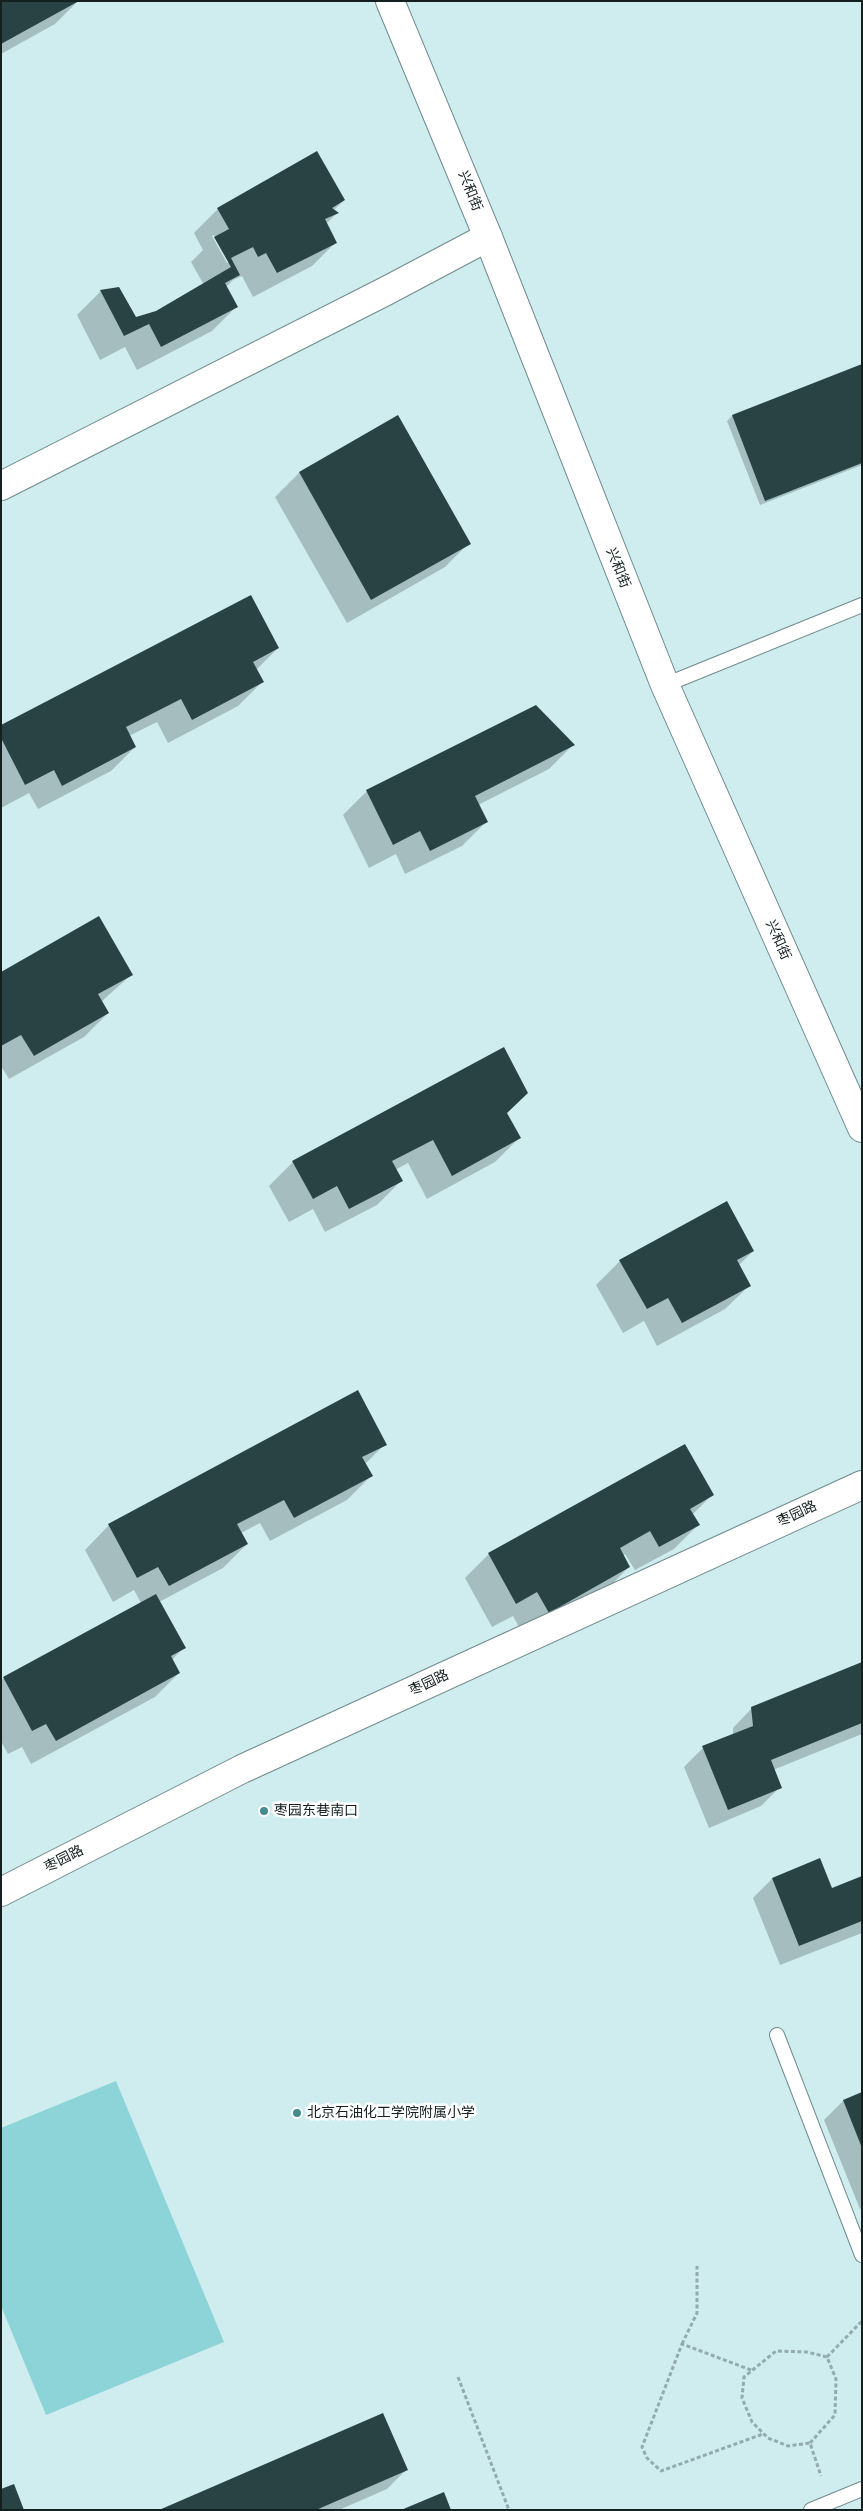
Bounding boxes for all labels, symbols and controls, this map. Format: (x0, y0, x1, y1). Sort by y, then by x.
street label: 兴和街 (454, 168, 486, 214)
street label: 兴和街 (602, 545, 634, 591)
street label: 兴和街 (762, 917, 794, 963)
street label: 枣园路 (774, 1498, 820, 1530)
street label: 枣园路 (406, 1667, 452, 1699)
place label: 枣园东巷南口 (274, 1803, 358, 1819)
marker: 枣园东巷南口 (258, 1805, 270, 1817)
street label: 枣园路 (41, 1842, 87, 1876)
place label: 北京石油化工学院附属小学 (307, 2105, 475, 2121)
marker: 北京石油化工学院附属小学 (291, 2107, 303, 2119)

